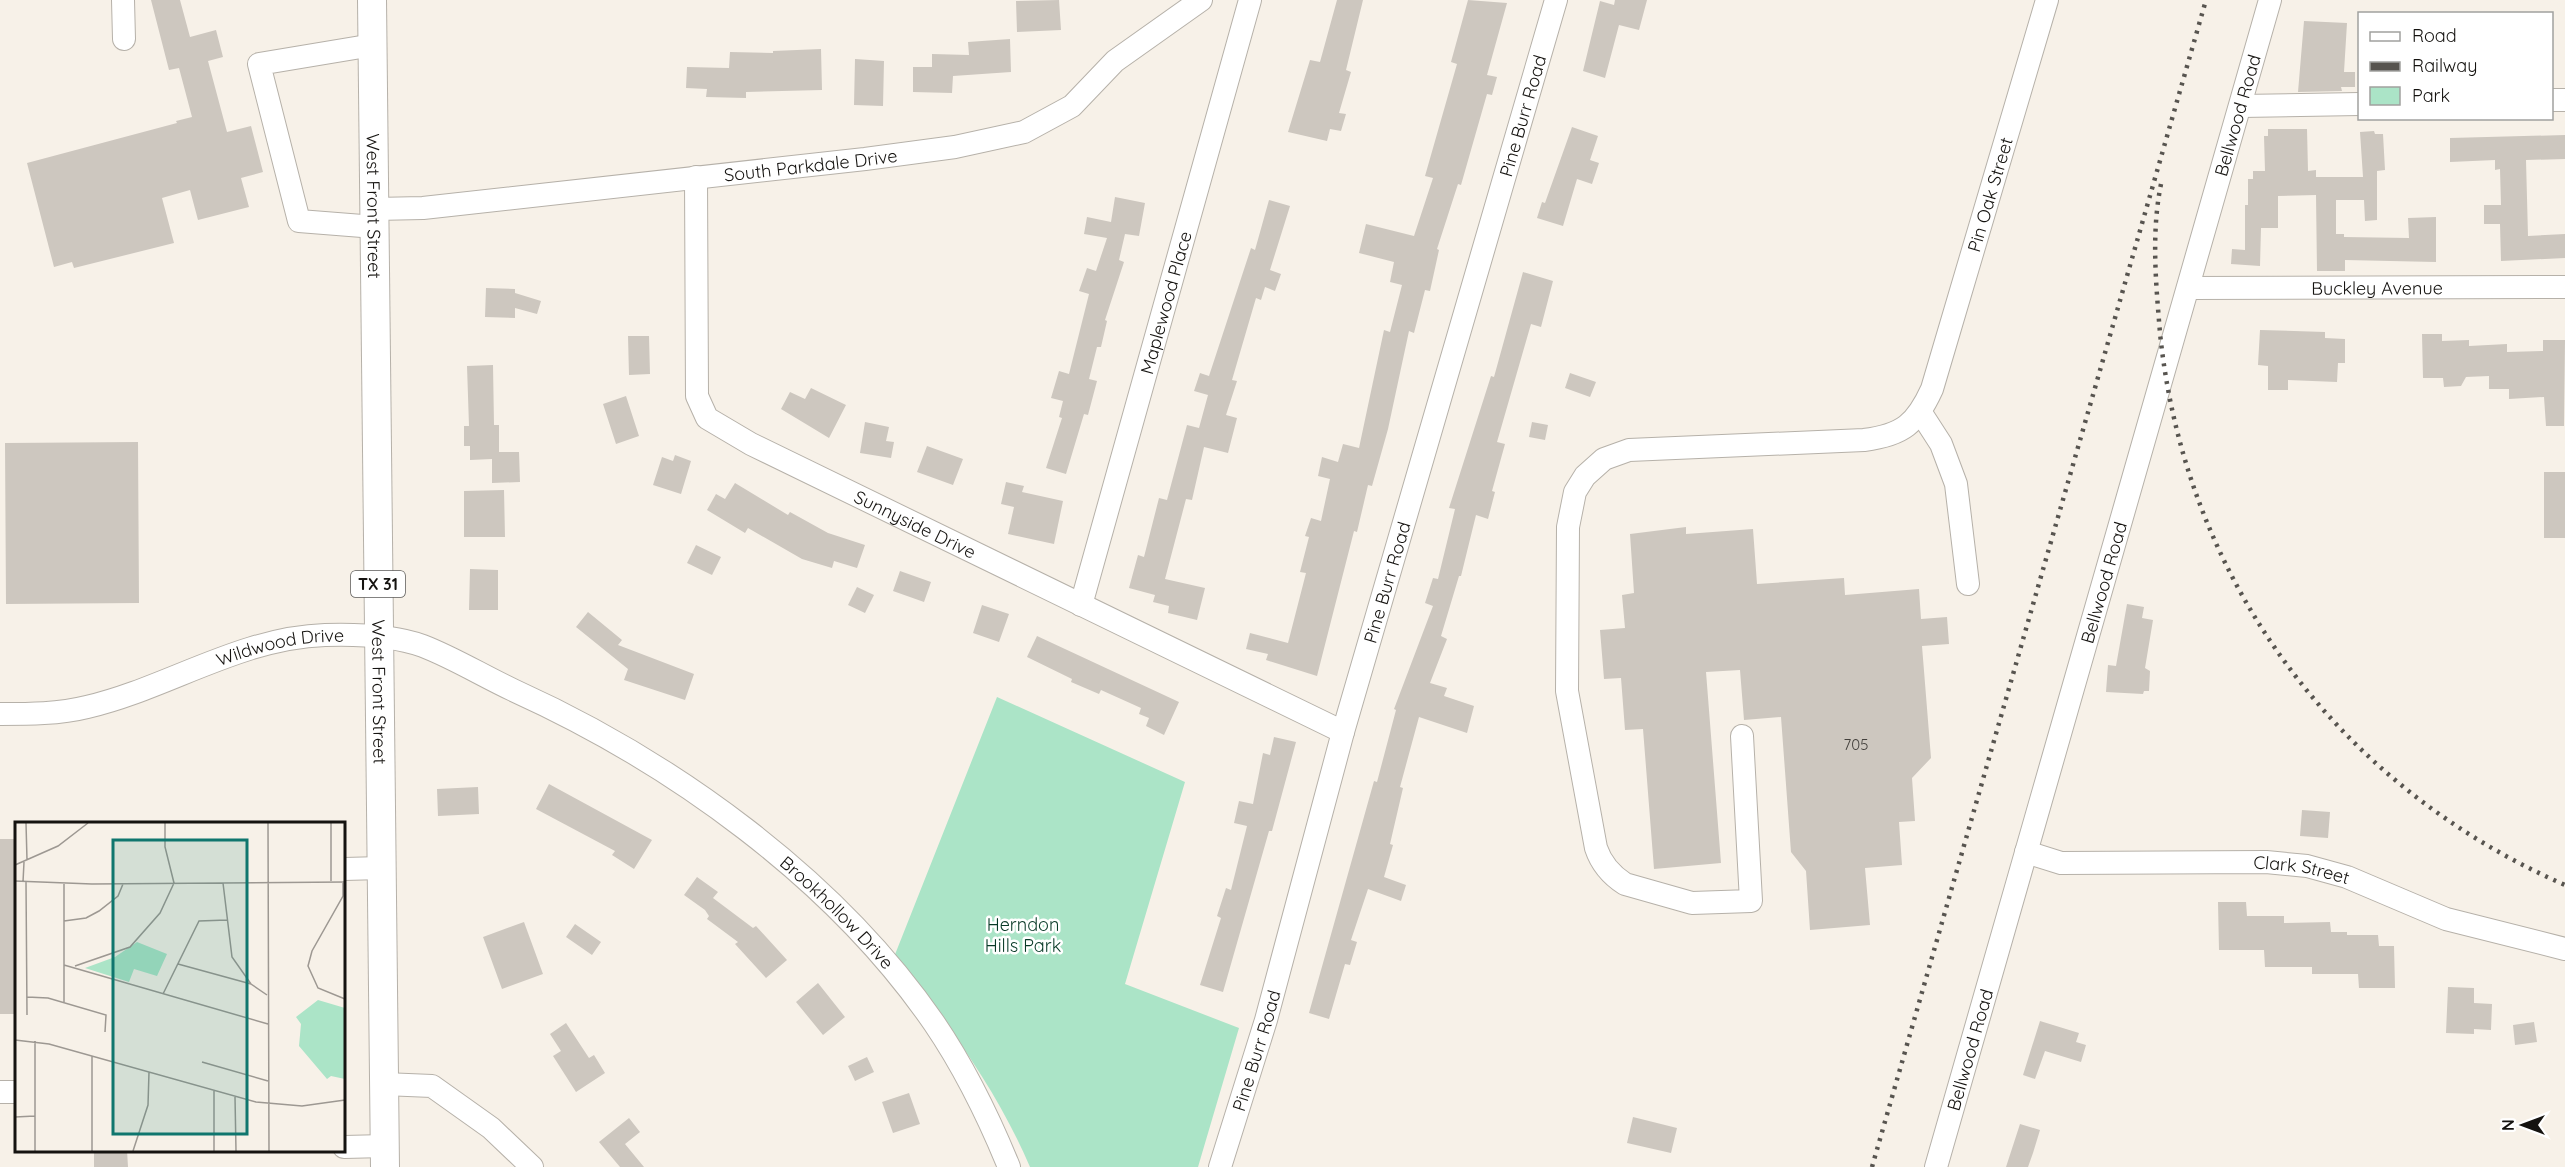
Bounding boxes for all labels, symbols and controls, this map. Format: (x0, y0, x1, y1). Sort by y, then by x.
legend (2358, 12, 2553, 120)
text: Road (2412, 24, 2457, 47)
street label: Pine Burr Road (1494, 52, 1551, 179)
street label: Bellwood Road (2209, 52, 2265, 179)
text: Railway (2412, 54, 2478, 77)
text: Park (2412, 84, 2450, 107)
street label: West Front Street (362, 133, 387, 279)
street label: Pin Oak Street (1962, 134, 2017, 254)
street label: South Parkdale Drive (723, 143, 899, 186)
street label: Maplewood Place (1135, 229, 1196, 377)
street label: Buckley Avenue (2311, 276, 2443, 299)
street label: Sunnyside Drive (851, 485, 980, 563)
street label: Pine Burr Road (1358, 519, 1415, 646)
street label: Bellwood Road (2075, 519, 2132, 646)
road number: TX 31 (351, 571, 405, 597)
street label: West Front Street (367, 619, 392, 765)
street label: Wildwood Drive (213, 623, 344, 671)
house number: 705 (1844, 735, 1868, 754)
inset map (15, 822, 345, 1152)
street label: Clark Street (2253, 850, 2352, 889)
street label: Brookhollow Drive (776, 851, 899, 973)
park label: Herndon Hills Park (985, 913, 1061, 957)
street label: Bellwood Road (1941, 986, 1998, 1113)
street label: Pine Burr Road (1227, 987, 1285, 1114)
north arrow (2493, 1095, 2553, 1155)
text: N (2498, 1119, 2518, 1131)

